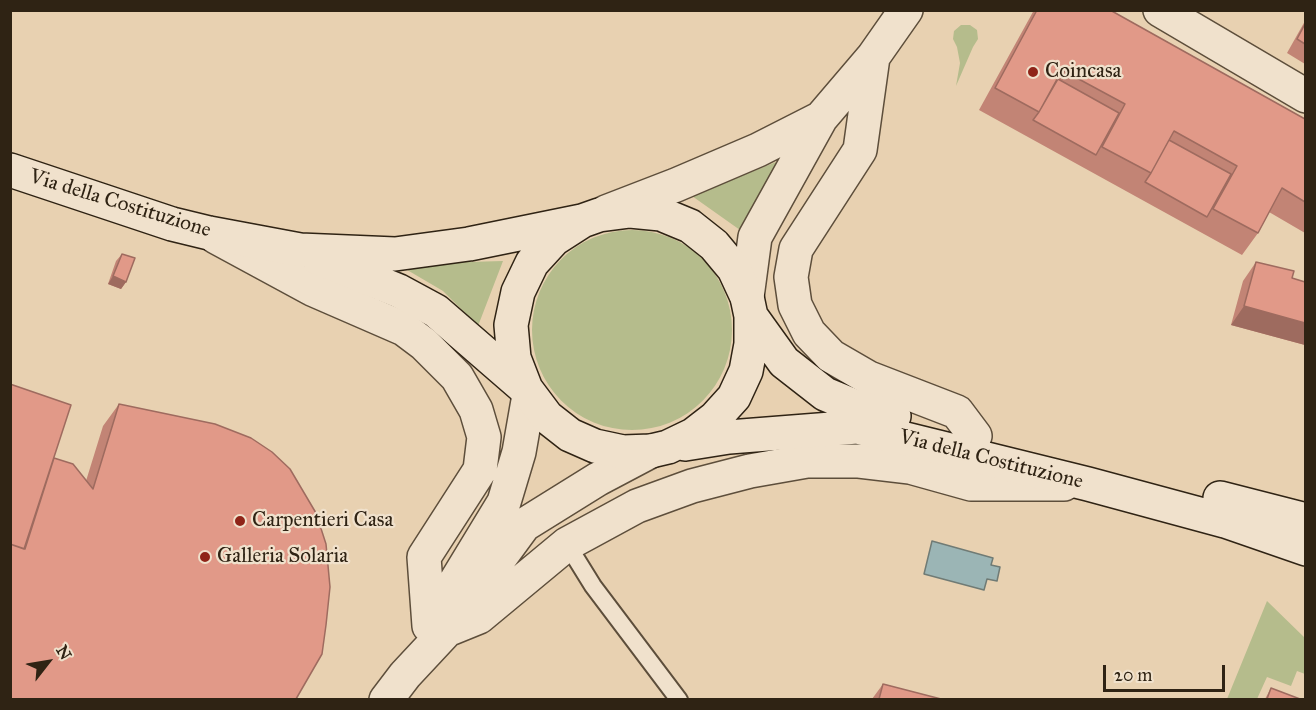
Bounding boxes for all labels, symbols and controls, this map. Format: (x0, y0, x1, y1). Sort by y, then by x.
place label: Coincasa (1045, 59, 1121, 85)
marker: Coincasa (1026, 65, 1040, 79)
street label: Via della Costituzione (26, 164, 214, 244)
street label: Via della Costituzione (897, 425, 1085, 495)
place label: Carpentieri Casa (252, 508, 393, 534)
marker: Carpentieri Casa (233, 514, 247, 528)
place label: Galleria Solaria (217, 544, 348, 570)
marker: Galleria Solaria (198, 550, 212, 564)
north arrow (18, 632, 78, 692)
text: N (52, 642, 75, 663)
scale bar (1106, 653, 1228, 691)
text: 20 m (1114, 664, 1152, 686)

